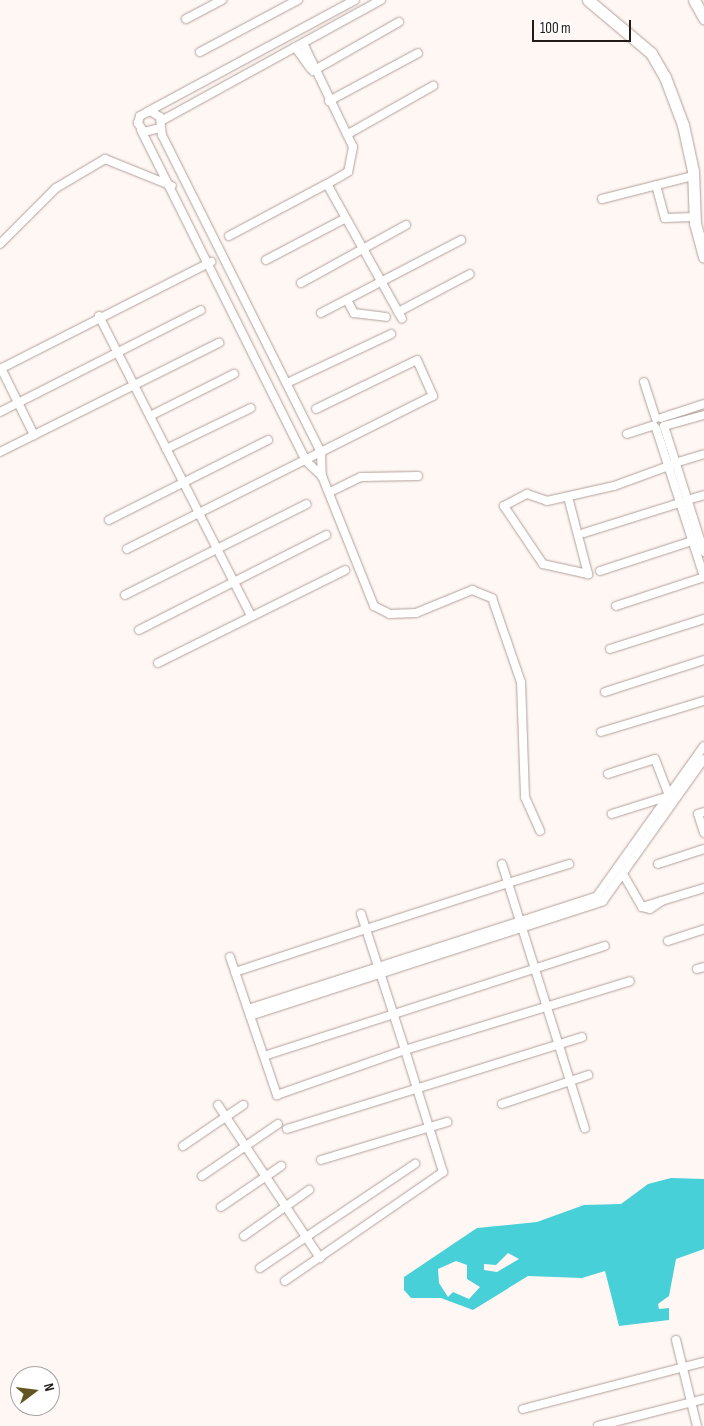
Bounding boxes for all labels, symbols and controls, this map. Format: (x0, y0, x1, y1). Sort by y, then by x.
scale bar (534, 10, 633, 42)
text: 100 m (540, 19, 571, 38)
north arrow (10, 1366, 60, 1416)
text: N (40, 1381, 58, 1393)

